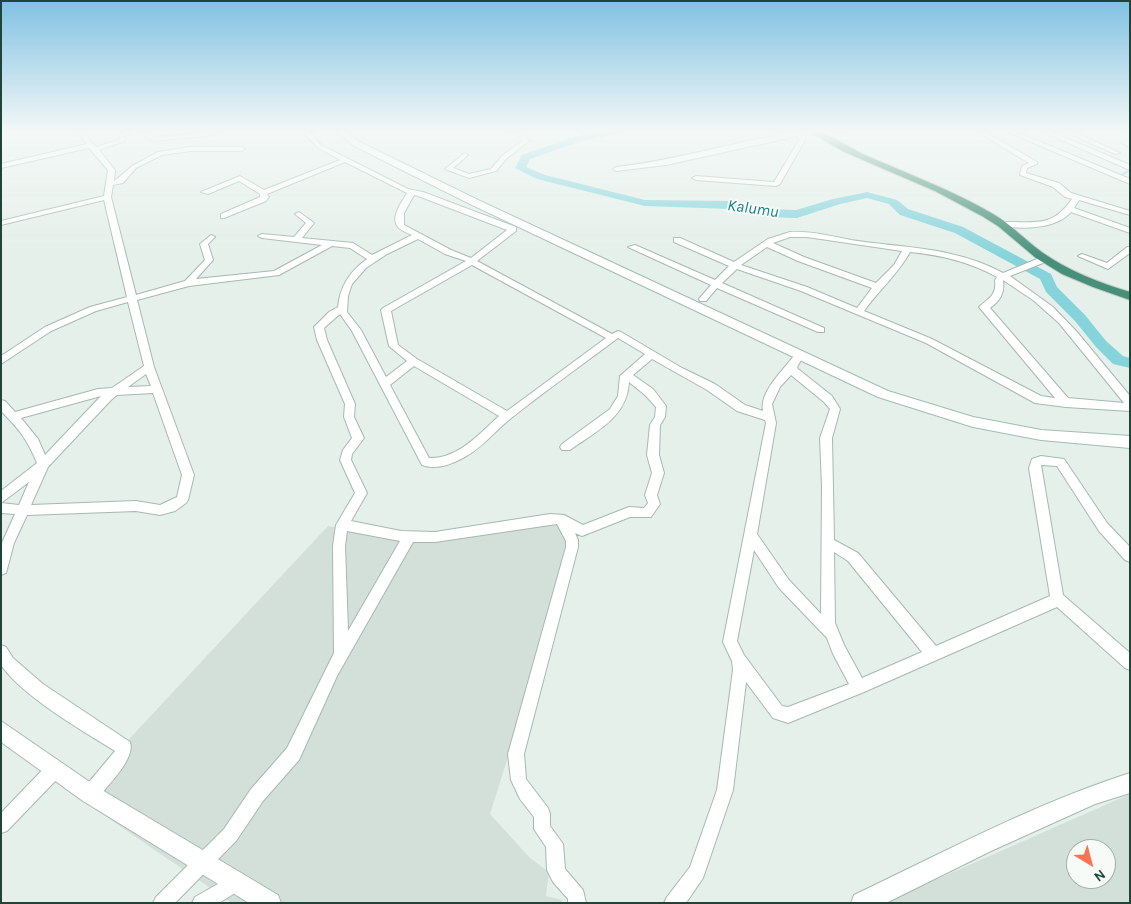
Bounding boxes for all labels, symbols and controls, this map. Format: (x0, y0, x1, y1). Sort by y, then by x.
water label: Kalumu (726, 196, 780, 222)
north arrow (1066, 839, 1116, 889)
text: N (1091, 866, 1109, 885)

